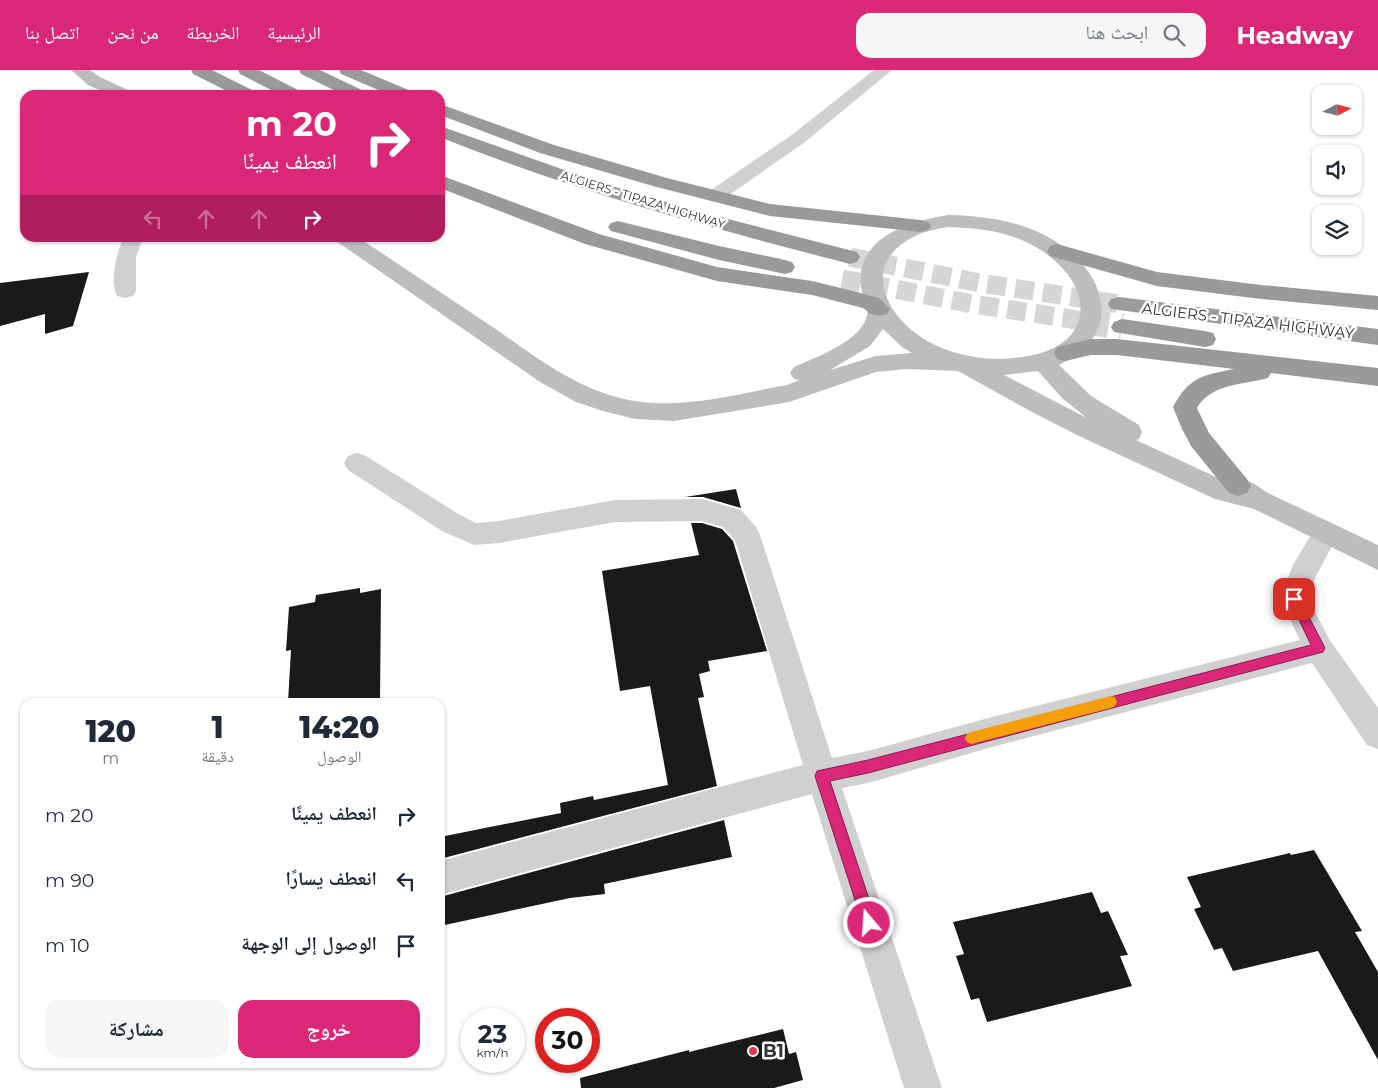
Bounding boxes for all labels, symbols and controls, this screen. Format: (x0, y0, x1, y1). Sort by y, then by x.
search box (856, 13, 1206, 58)
text: ابحث هنا (1085, 21, 1148, 44)
icon: search (1160, 21, 1188, 49)
text: Headway (1236, 21, 1353, 50)
text: اتصل بنا (25, 22, 80, 44)
text: من نحن (108, 22, 159, 44)
text: الخريطة (187, 22, 240, 44)
text: الرئيسية (268, 22, 321, 44)
north arrow (1312, 85, 1362, 135)
map controls (1312, 85, 1362, 255)
text: 20 m (246, 102, 337, 145)
icon: right (355, 110, 420, 175)
button: sound (1312, 145, 1362, 195)
text: انعطف يمينًا (242, 148, 337, 175)
street label: ALGIERS - TIPAZA HIGHWAY (559, 167, 727, 232)
icon: left (139, 205, 167, 233)
icon: ahead (192, 205, 220, 233)
icon: ahead (245, 205, 273, 233)
icon: right (298, 205, 326, 233)
button: layers (1312, 205, 1362, 255)
street label: ALGIERS - TIPAZA HIGHWAY (1141, 298, 1356, 343)
pin (1273, 578, 1315, 620)
icon: arrive (1280, 585, 1308, 613)
text: 1 (212, 709, 224, 746)
text: 14:20 (299, 709, 380, 746)
text: 120 (85, 713, 136, 750)
text: دقيقة (201, 747, 234, 766)
text: الوصول (317, 747, 362, 766)
text: m (102, 749, 119, 768)
text: انعطف يمينًا (291, 802, 377, 825)
icon: right (392, 802, 420, 830)
text: 20 m (45, 804, 94, 827)
text: انعطف يسارًا (285, 867, 377, 890)
icon: left (392, 867, 420, 895)
text: 90 m (45, 869, 94, 892)
position arrow (842, 896, 894, 948)
text: الوصول إلى الوجهة (241, 932, 377, 955)
icon: arrive (392, 932, 420, 960)
text: 10 m (45, 934, 90, 957)
button: مشاركة (45, 1000, 228, 1058)
button: خروج (238, 1000, 420, 1058)
speed limit sign: 30 (535, 1008, 600, 1073)
text: 23 (478, 1019, 507, 1049)
place label: B1 (763, 1040, 784, 1062)
text: km/h (476, 1045, 509, 1060)
marker: B1 (747, 1045, 759, 1057)

